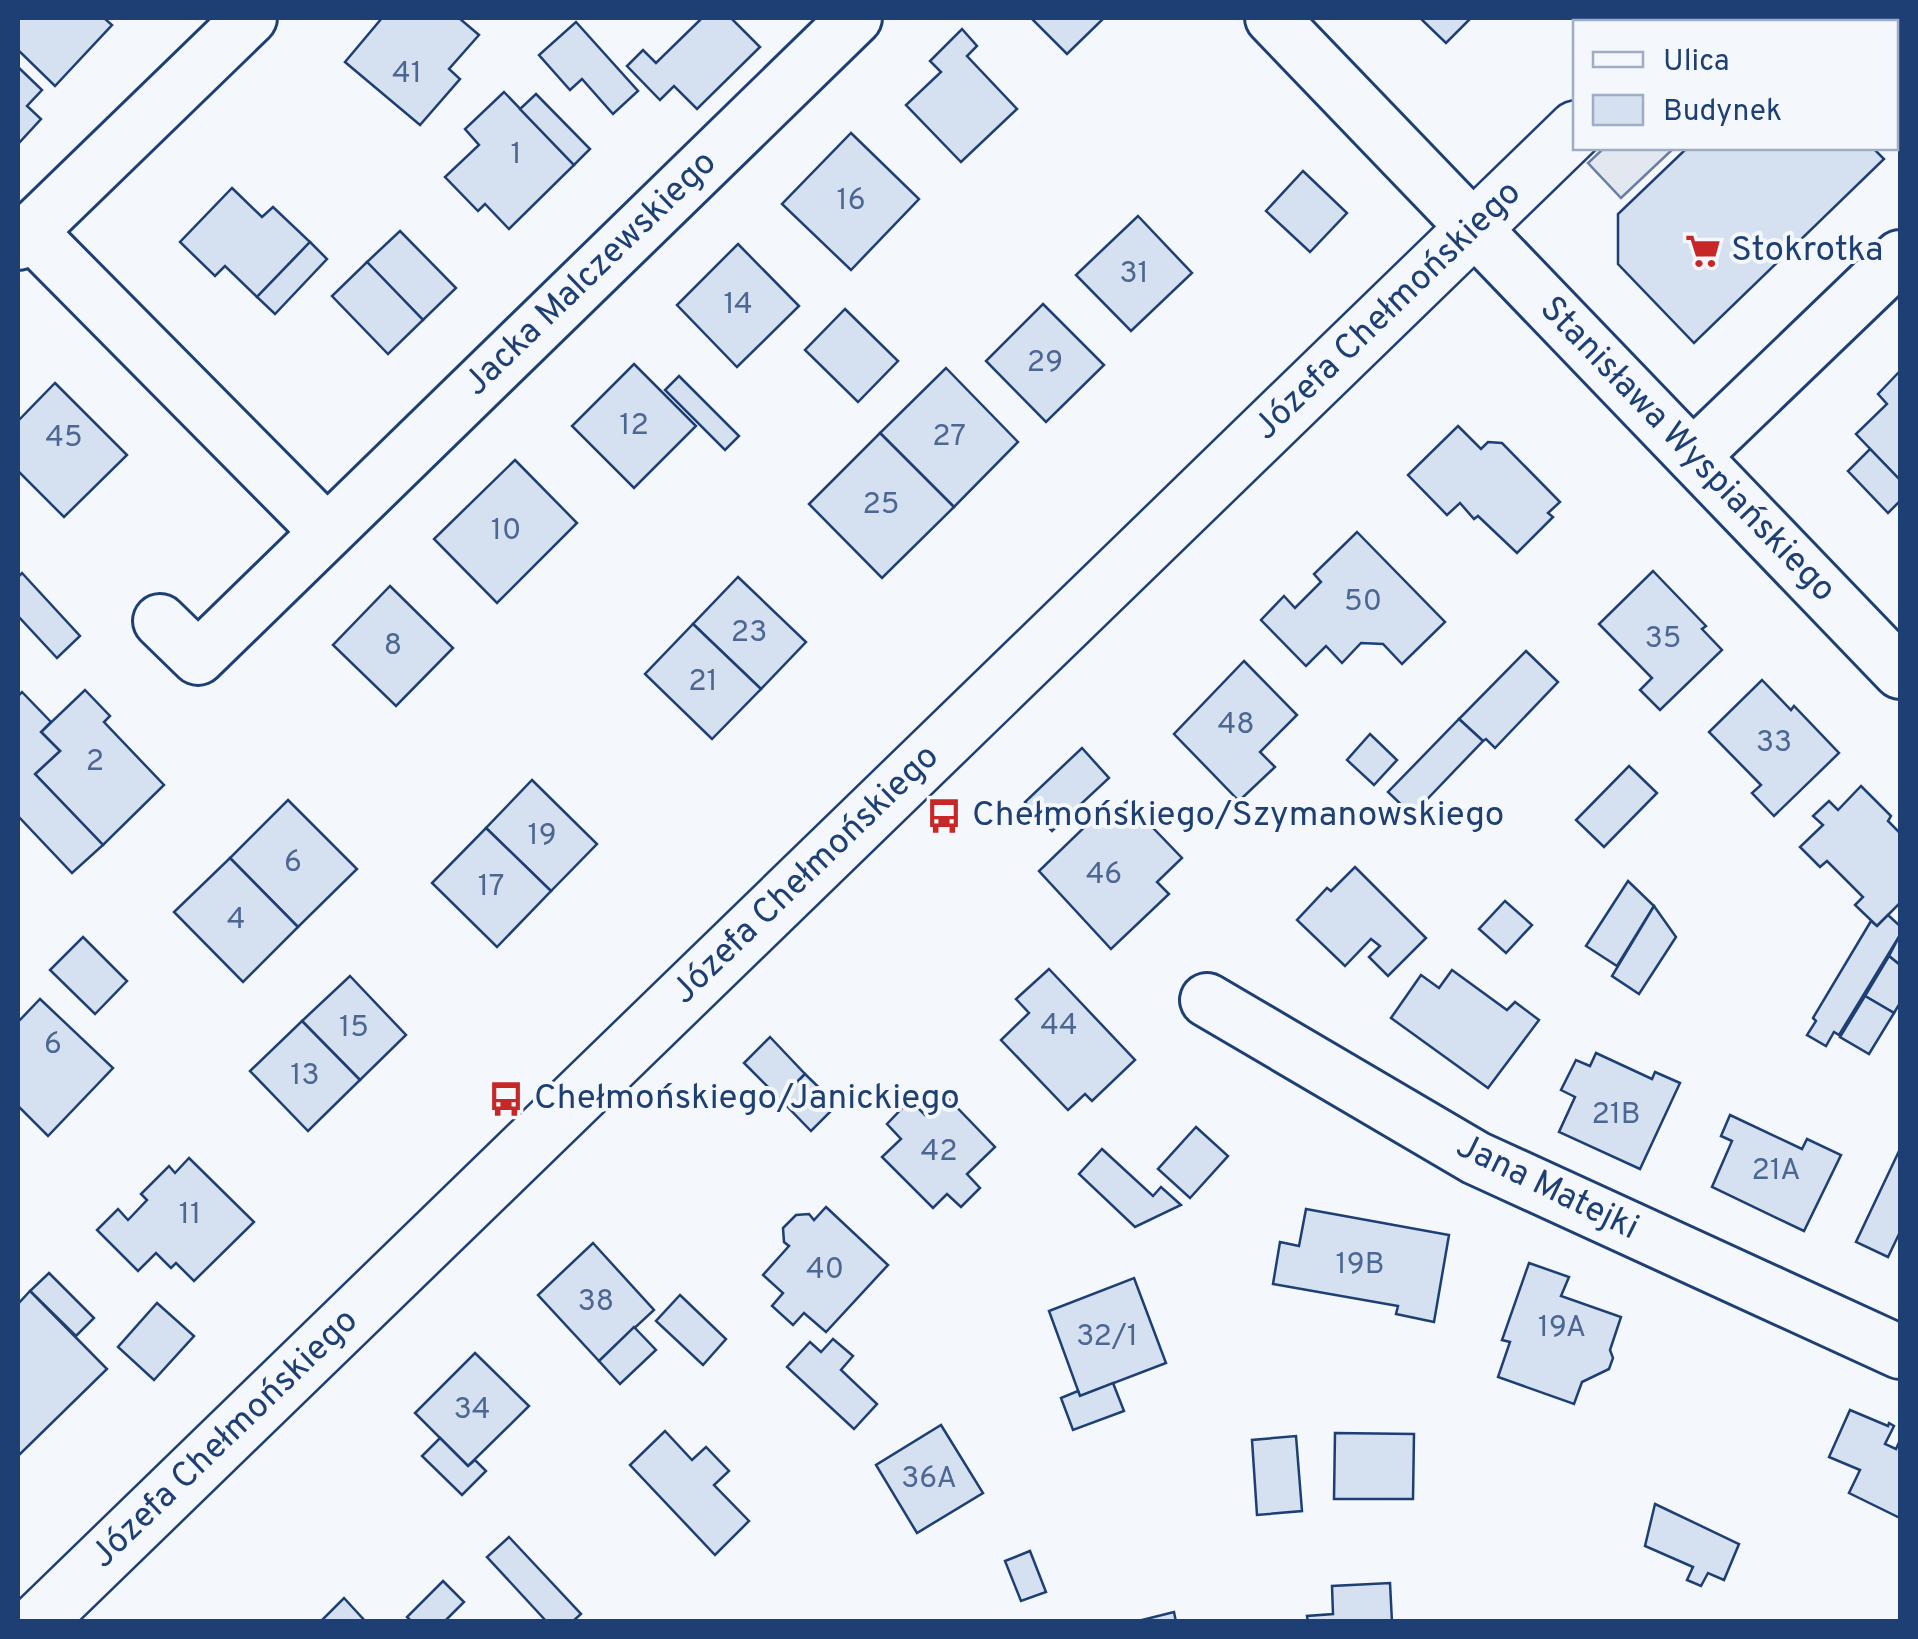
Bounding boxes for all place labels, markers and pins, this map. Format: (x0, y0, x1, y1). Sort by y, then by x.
place label: Stokrotka (1731, 229, 1883, 273)
supermarket icon: Stokrotka (1684, 232, 1722, 270)
place label: Chełmońskiego/Szymanowskiego (972, 794, 1504, 838)
bus stop icon: Chełmońskiego/Szymanowskiego (925, 797, 963, 835)
place label: Chełmońskiego/Janickiego (534, 1077, 960, 1121)
bus stop icon: Chełmońskiego/Janickiego (487, 1080, 525, 1118)

